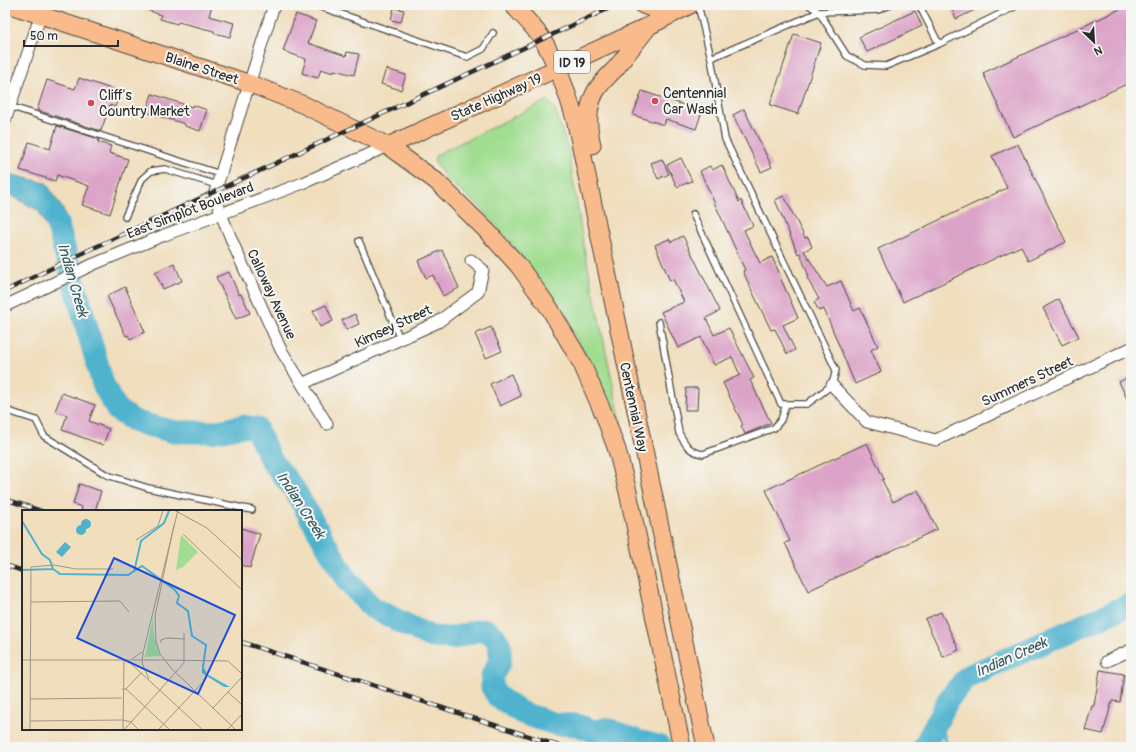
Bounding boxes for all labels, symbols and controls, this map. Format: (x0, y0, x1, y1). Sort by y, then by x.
scale bar (24, 22, 118, 48)
north arrow (1074, 22, 1114, 62)
text: 50 m (30, 29, 58, 44)
text: N (1091, 43, 1104, 58)
street label: Blaine Street (163, 49, 241, 88)
road number: ID 19 (554, 51, 590, 73)
street label: State Highway 19 (448, 70, 545, 125)
place label: Centennial Car Wash (663, 85, 727, 118)
place label: Cliff's Country Market (99, 87, 190, 120)
marker: Centennial Car Wash (650, 96, 660, 106)
marker: Cliff's Country Market (86, 98, 96, 108)
street label: East Simplot Boulevard (124, 178, 256, 243)
water label: Indian Creek (53, 241, 93, 321)
street label: Calloway Avenue (243, 247, 300, 342)
street label: Kimsey Street (352, 301, 435, 352)
street label: Summers Street (979, 353, 1076, 410)
street label: Centennial Way (616, 361, 651, 453)
water label: Indian Creek (272, 468, 330, 544)
inset map (22, 510, 242, 730)
water label: Indian Creek (972, 633, 1052, 682)

